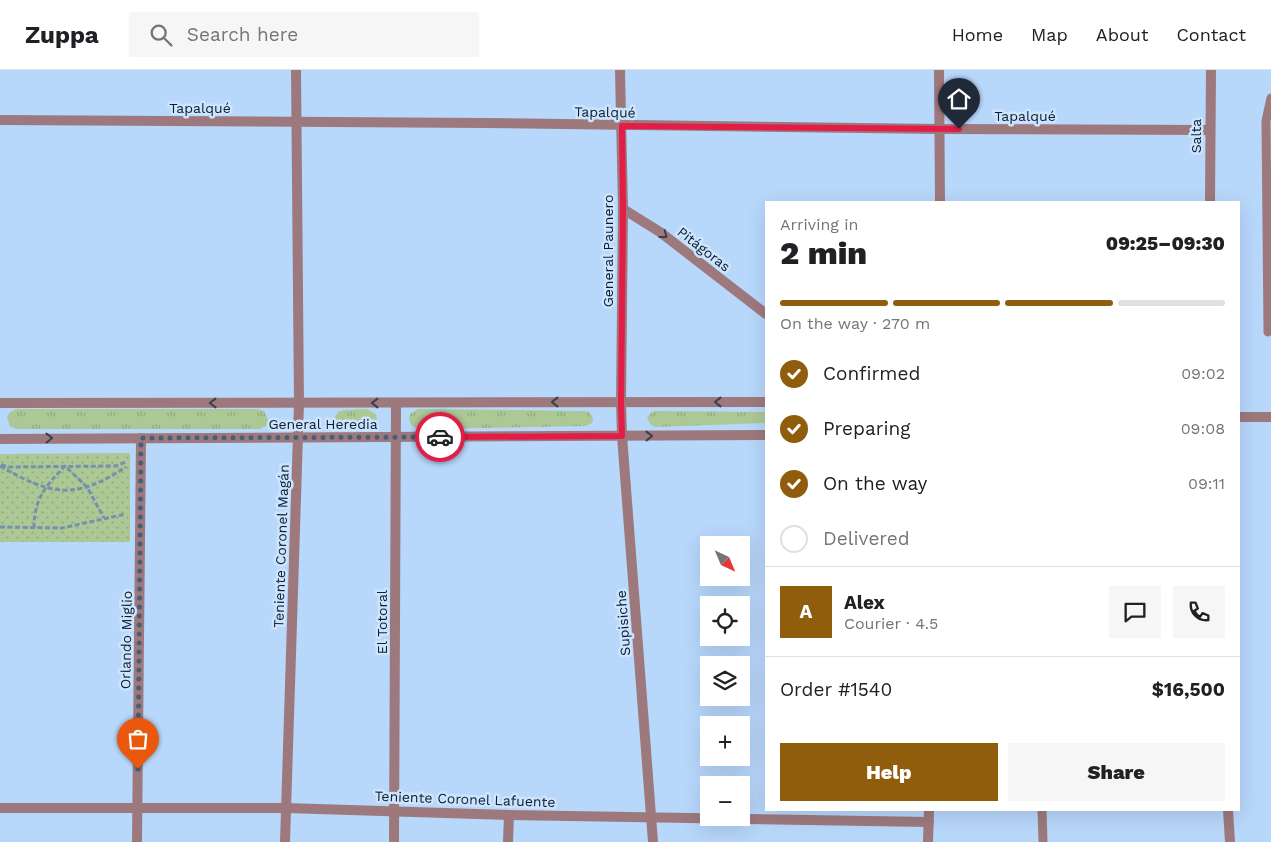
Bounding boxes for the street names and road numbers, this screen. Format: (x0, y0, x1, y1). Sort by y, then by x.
street label: Tapalqué (169, 100, 231, 116)
street label: Tapalqué (574, 103, 636, 121)
street label: Tapalqué (994, 108, 1056, 124)
street label: Salta (1188, 119, 1204, 153)
street label: General Paunero (600, 195, 616, 307)
street label: Pitágoras (674, 223, 734, 275)
street label: General Heredia (268, 416, 378, 432)
street label: Teniente Coronel Magán (270, 464, 292, 628)
street label: El Totoral (374, 589, 390, 654)
street label: Supisiche (613, 590, 633, 656)
street label: Orlando Miglio (117, 591, 135, 689)
street label: Teniente Coronel Lafuente (374, 788, 556, 810)

